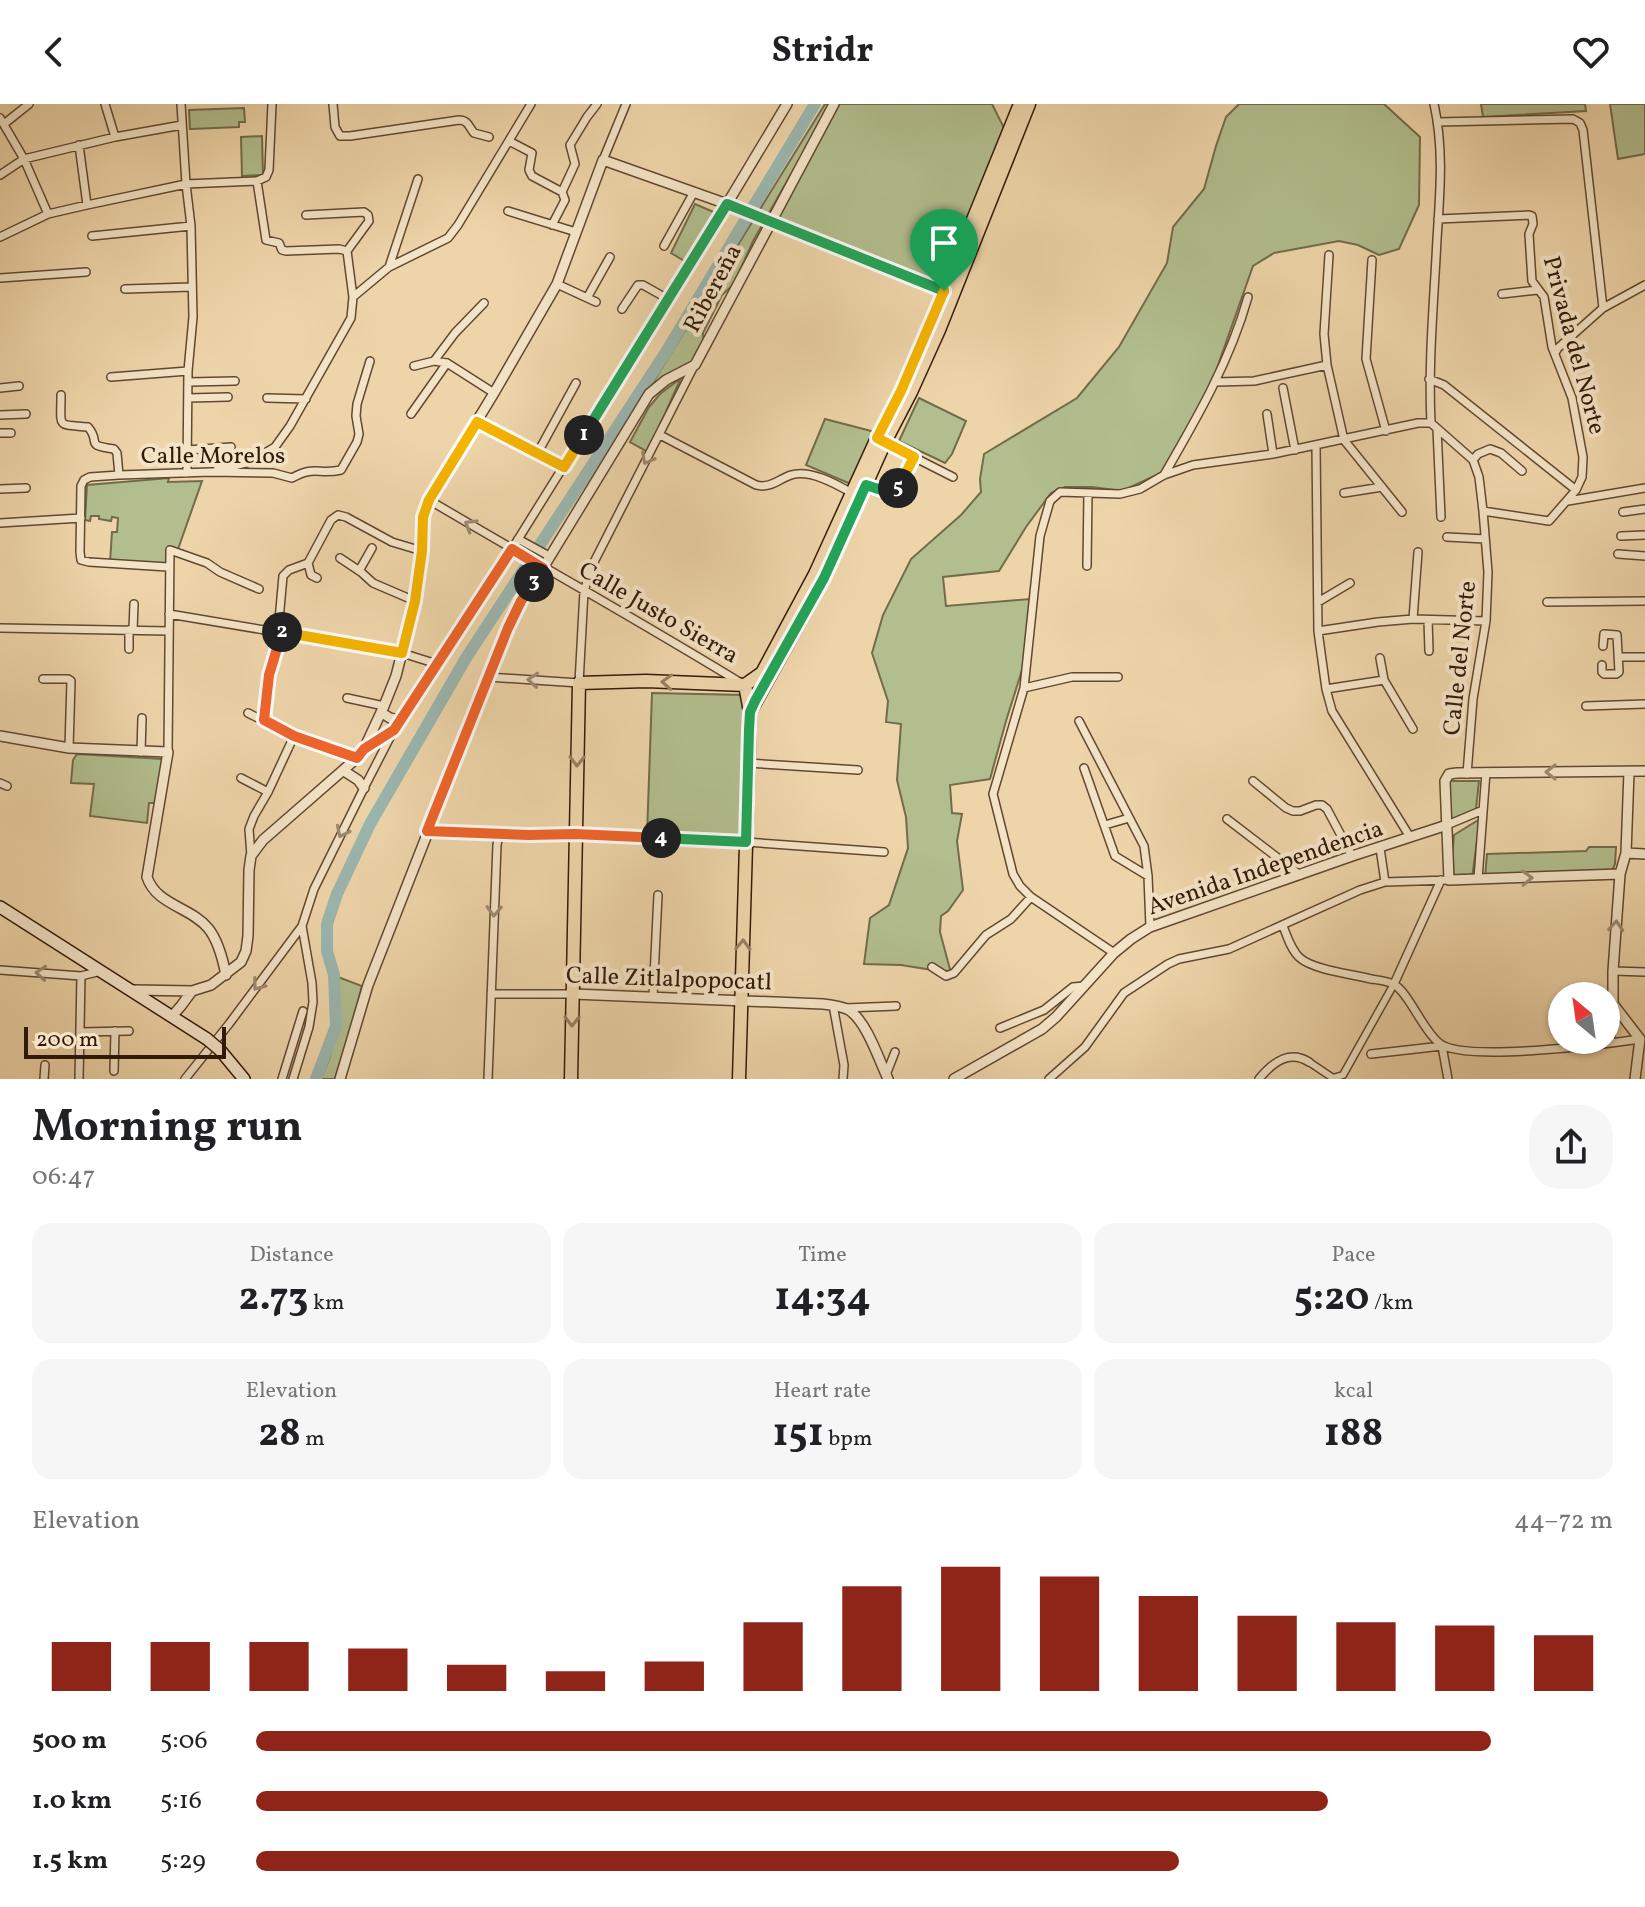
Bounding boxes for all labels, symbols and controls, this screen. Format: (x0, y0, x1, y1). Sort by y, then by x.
text: Stridr (772, 27, 873, 77)
icon: back (32, 30, 76, 74)
icon: heart (1569, 30, 1613, 74)
pin (910, 209, 978, 291)
icon: arrive (922, 221, 966, 265)
street label: Ribereña (676, 239, 751, 339)
street label: Privada del Norte (1533, 253, 1613, 438)
pin: 1 (564, 415, 604, 455)
text: 1 (580, 419, 588, 450)
street label: Calle Morelos (141, 440, 285, 474)
one-way arrow (642, 451, 657, 466)
pin: 5 (878, 468, 918, 508)
text: 5 (893, 472, 903, 503)
one-way arrow (464, 519, 479, 534)
street label: Calle Justo Sierra (572, 554, 744, 673)
pin: 3 (514, 562, 554, 602)
text: 3 (528, 566, 540, 597)
street label: Calle del Norte (1436, 579, 1486, 737)
pin: 2 (262, 612, 302, 652)
text: 2 (276, 616, 288, 647)
one-way arrow (526, 672, 539, 689)
one-way arrow (660, 673, 673, 690)
one-way arrow (568, 755, 585, 768)
one-way arrow (1544, 763, 1557, 781)
street label: Avenida Independencia (1143, 813, 1388, 925)
pin: 4 (641, 818, 681, 858)
text: 4 (654, 822, 668, 853)
one-way arrow (336, 823, 352, 838)
one-way arrow (1521, 869, 1534, 886)
one-way arrow (486, 905, 503, 918)
one-way arrow (1608, 919, 1625, 932)
one-way arrow (735, 938, 752, 951)
street label: Calle Zitlalpopocatl (565, 959, 773, 1001)
one-way arrow (34, 965, 47, 982)
one-way arrow (253, 976, 268, 991)
north arrow (1548, 982, 1620, 1054)
map controls (1548, 982, 1620, 1054)
one-way arrow (563, 1015, 581, 1028)
scale bar (24, 1023, 226, 1059)
text: 200 m (36, 1025, 98, 1056)
text: Morning run (32, 1098, 303, 1159)
button: share (1529, 1105, 1613, 1189)
text: 06:47 (32, 1159, 95, 1195)
text: Distance (249, 1240, 334, 1271)
text: Time (798, 1240, 847, 1271)
text: Pace (1331, 1240, 1376, 1271)
text: 2.73 (239, 1271, 309, 1327)
text: 14:34 (774, 1271, 871, 1327)
text: 5:20 (1294, 1271, 1369, 1327)
text: km (309, 1288, 344, 1319)
text: /km (1369, 1288, 1413, 1319)
text: Elevation (246, 1376, 337, 1407)
text: Heart rate (774, 1376, 871, 1407)
text: kcal (1334, 1376, 1373, 1407)
text: 28 (258, 1407, 301, 1463)
text: 151 (773, 1407, 824, 1463)
text: 188 (1324, 1407, 1383, 1463)
text: m (301, 1424, 325, 1455)
text: bpm (824, 1424, 872, 1455)
text: Elevation (32, 1503, 140, 1539)
text: 44–72 m (1514, 1503, 1613, 1539)
text: 500 m (32, 1723, 107, 1759)
text: 5:06 (160, 1723, 208, 1759)
text: 1.0 km (32, 1783, 112, 1819)
text: 5:16 (160, 1783, 202, 1819)
text: 1.5 km (32, 1843, 108, 1879)
text: 5:29 (160, 1843, 206, 1879)

